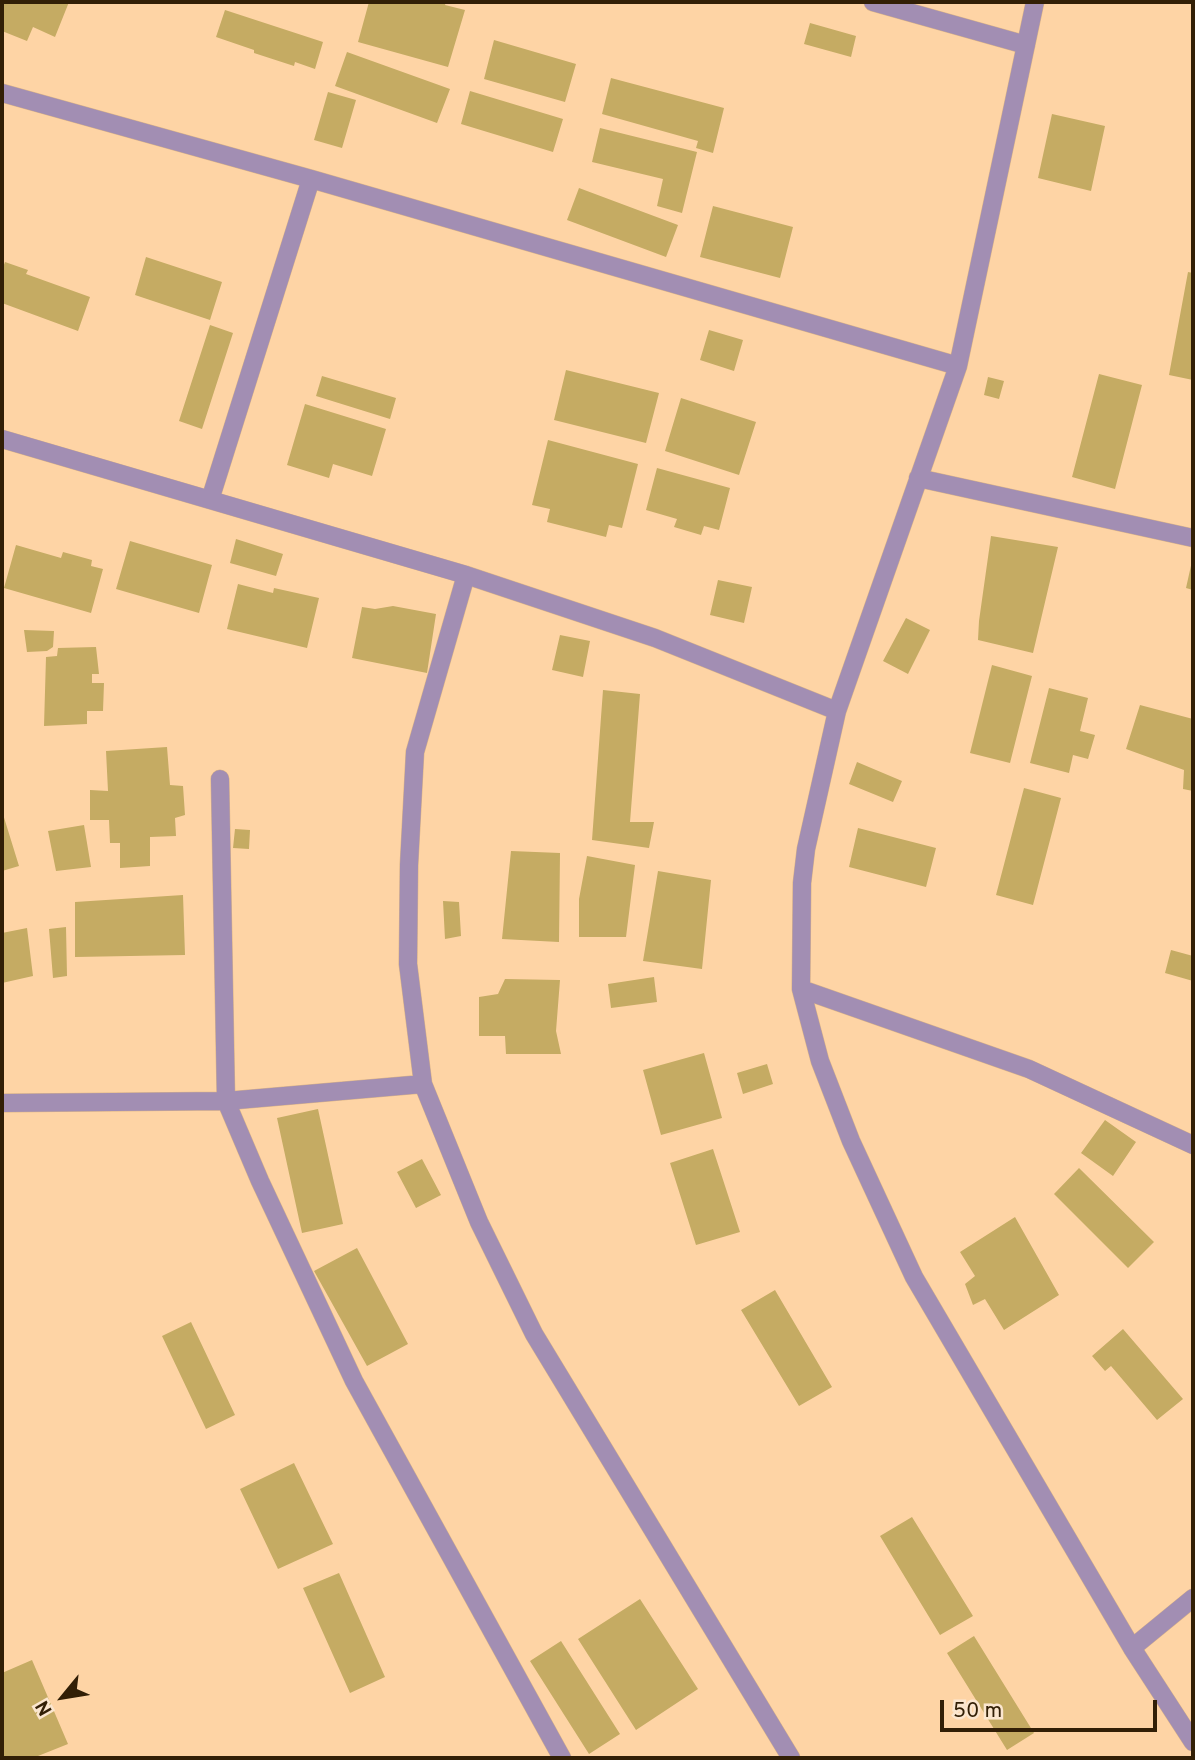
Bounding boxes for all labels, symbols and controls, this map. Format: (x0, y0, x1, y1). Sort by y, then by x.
north arrow (28, 1662, 98, 1732)
scale bar (943, 1686, 1160, 1730)
text: N (31, 1696, 59, 1719)
text: 50 m (953, 1698, 1002, 1725)

